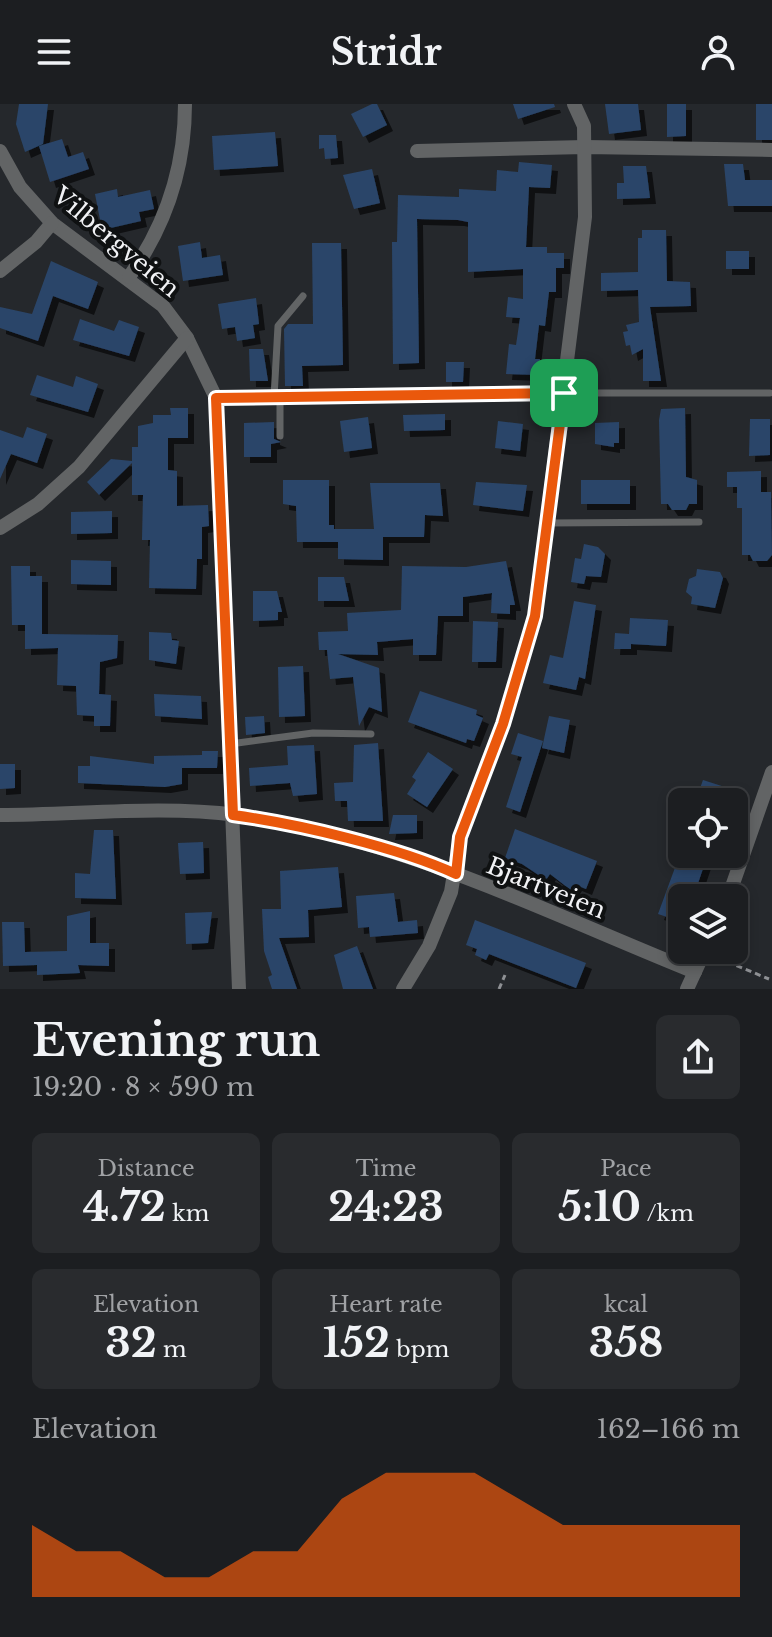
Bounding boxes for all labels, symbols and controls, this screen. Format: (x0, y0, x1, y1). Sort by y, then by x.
icon: menu (32, 30, 76, 74)
text: Stridr (330, 30, 442, 75)
icon: person (696, 30, 740, 74)
street label: Vilbergveien (46, 180, 185, 303)
pin (530, 359, 598, 427)
icon: arrive (542, 371, 586, 415)
map controls (668, 788, 748, 964)
button: locate (668, 788, 748, 868)
street label: Bjartveien (483, 851, 610, 925)
button: layers (668, 884, 748, 964)
text: Evening run (32, 1013, 320, 1068)
button: share (656, 1015, 740, 1099)
text: 19:20 · 8 × 590 m (32, 1071, 254, 1103)
text: Distance (98, 1155, 195, 1182)
text: Time (356, 1155, 416, 1182)
text: Pace (600, 1155, 652, 1182)
text: 4.72 (83, 1182, 166, 1232)
text: 24:23 (328, 1182, 444, 1232)
text: 5:10 (558, 1182, 641, 1232)
text: km (166, 1200, 209, 1227)
text: /km (641, 1200, 694, 1227)
text: Elevation (93, 1291, 199, 1318)
text: Heart rate (329, 1291, 443, 1318)
text: kcal (604, 1291, 648, 1318)
text: 32 (105, 1318, 157, 1368)
text: 152 (323, 1318, 390, 1368)
text: 358 (589, 1318, 663, 1368)
text: m (157, 1336, 187, 1363)
text: bpm (390, 1336, 449, 1363)
text: Elevation (32, 1413, 158, 1445)
text: 162–166 m (596, 1413, 740, 1445)

